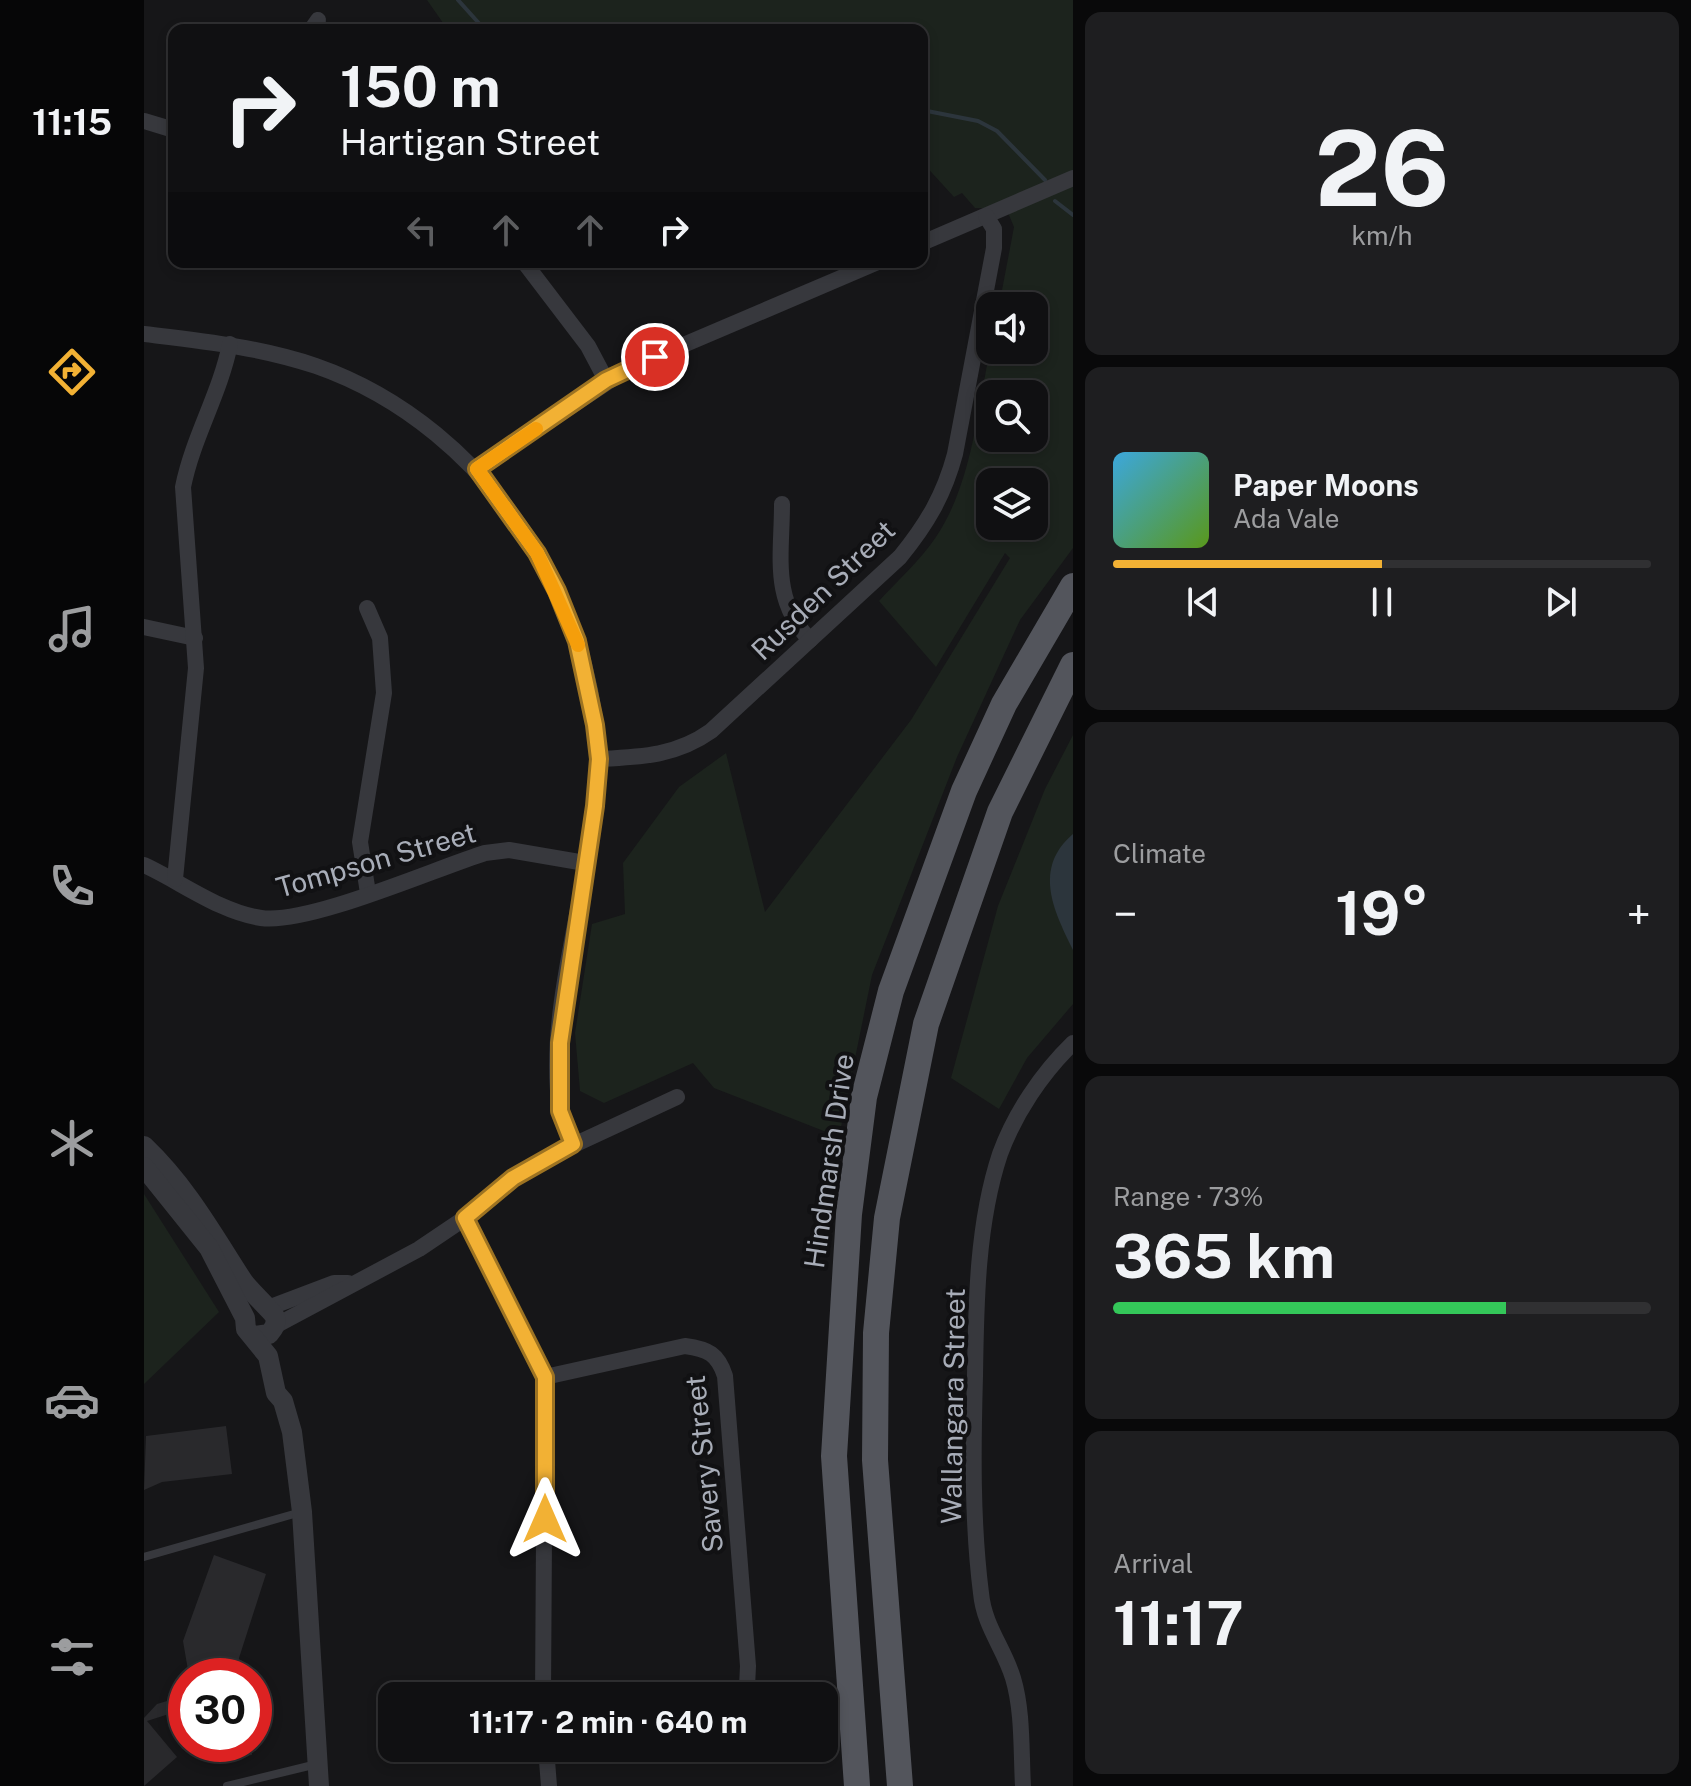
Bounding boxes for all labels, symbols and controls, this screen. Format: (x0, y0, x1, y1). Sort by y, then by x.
text: 150 m (340, 54, 501, 120)
icon: right (208, 56, 312, 160)
text: 11:15 (32, 101, 112, 143)
text: 26 (1315, 107, 1449, 229)
text: Hartigan Street (340, 121, 600, 163)
icon: left (400, 208, 444, 252)
icon: ahead (484, 208, 528, 252)
icon: ahead (568, 208, 612, 252)
icon: right (652, 208, 696, 252)
text: km/h (1351, 220, 1413, 251)
map controls (976, 292, 1048, 540)
button: sound (976, 292, 1048, 364)
pin (621, 323, 689, 391)
icon: arrive (633, 335, 677, 379)
icon: directions (44, 344, 100, 400)
button: search (976, 380, 1048, 452)
text: Paper Moons (1233, 467, 1419, 503)
button: layers (976, 468, 1048, 540)
text: Ada Vale (1233, 503, 1339, 534)
street label: Rusden Street (744, 513, 901, 666)
icon: previous (1181, 580, 1225, 624)
icon: pause (1360, 580, 1404, 624)
icon: next (1539, 580, 1583, 624)
icon: music (44, 601, 100, 657)
street label: Tompson Street (272, 815, 479, 904)
text: Climate (1113, 838, 1206, 869)
icon: phone (44, 858, 100, 914)
text: 19° (1335, 878, 1429, 949)
text: − (1113, 888, 1137, 940)
text: + (1627, 888, 1651, 940)
street label: Hindmarsh Drive (797, 1052, 860, 1270)
icon: climate (44, 1115, 100, 1171)
text: Range · 73% (1113, 1181, 1263, 1212)
text: 365 km (1113, 1221, 1335, 1292)
street label: Wallangara Street (934, 1288, 971, 1524)
icon: car (44, 1372, 100, 1428)
street label: Savery Street (678, 1374, 729, 1554)
position arrow (503, 1477, 587, 1561)
text: Arrival (1113, 1548, 1193, 1579)
text: 11:17 (1113, 1588, 1244, 1659)
icon: filters (44, 1629, 100, 1685)
speed limit sign: 30 (168, 1658, 272, 1762)
text: 11:17 · 2 min · 640 m (469, 1704, 747, 1740)

